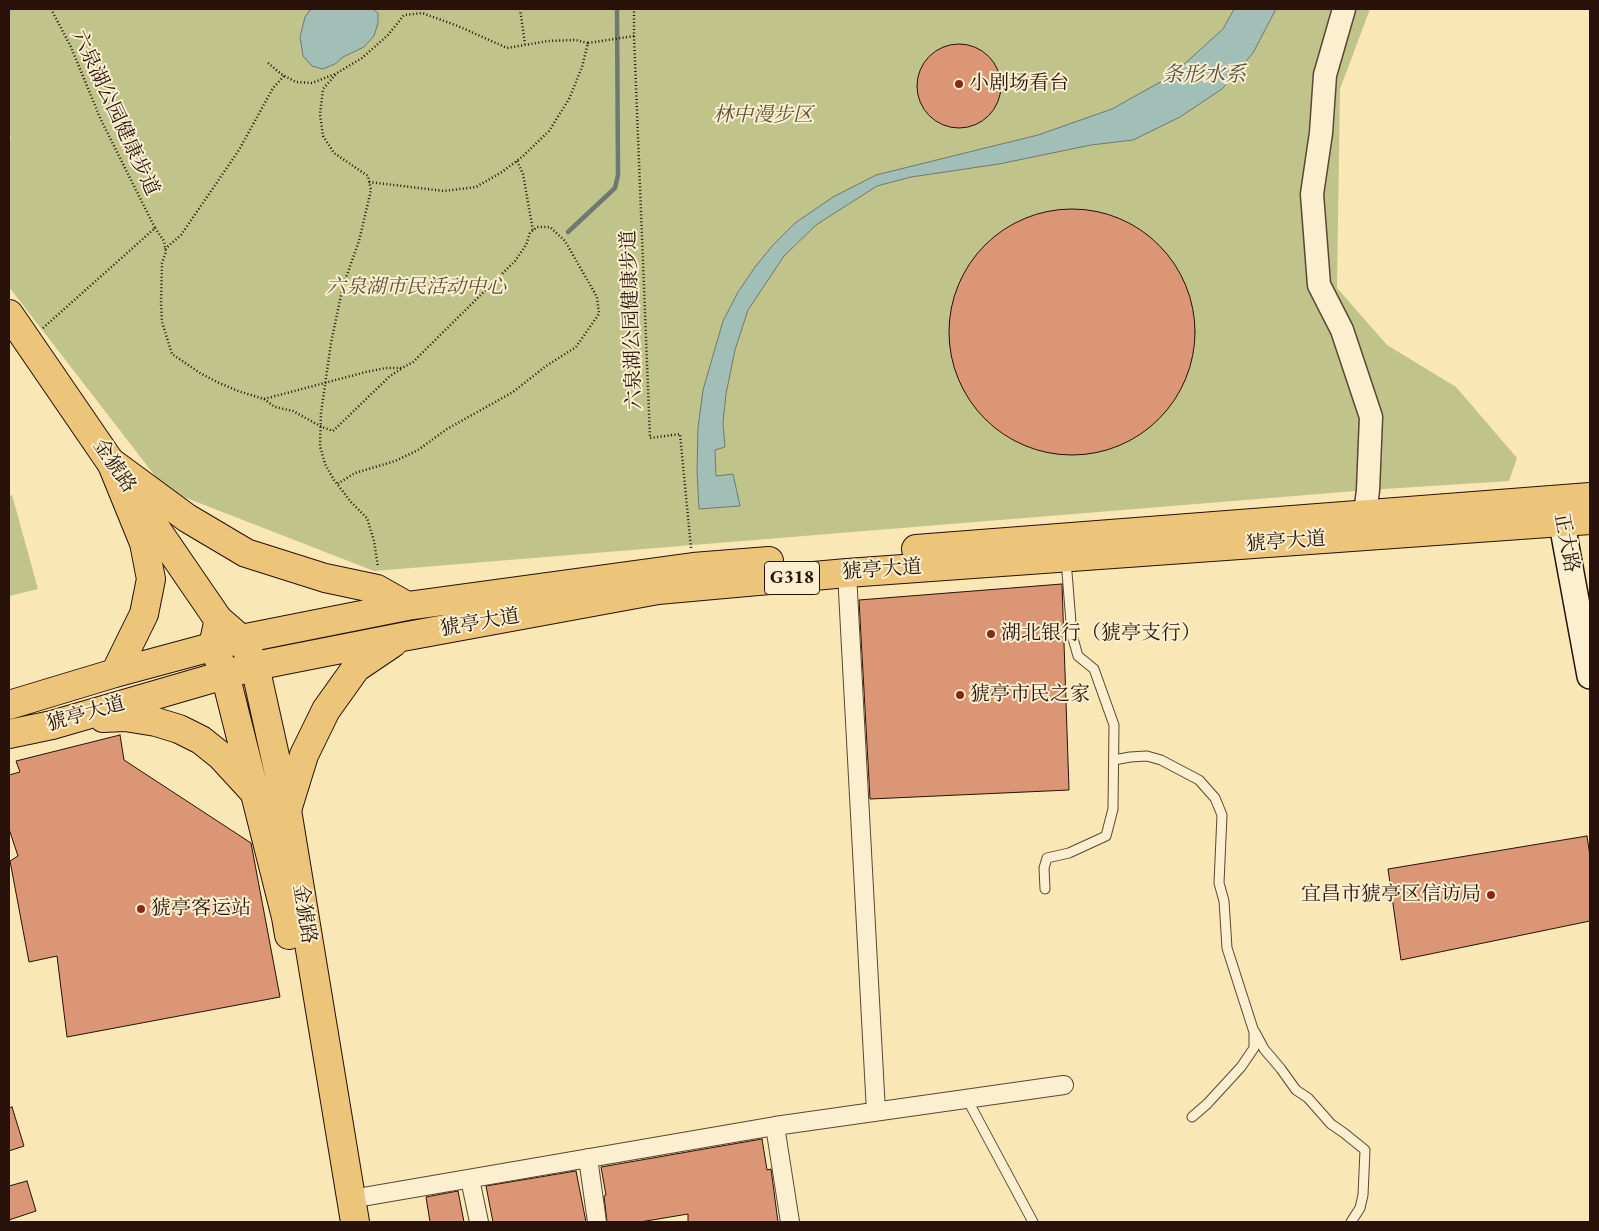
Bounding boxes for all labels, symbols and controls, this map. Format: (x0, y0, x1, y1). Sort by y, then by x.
street label: 六泉湖公园健康步道 (66, 26, 164, 200)
water label: 条形水系 (1162, 62, 1246, 88)
place label: 小剧场看台 (969, 72, 1069, 96)
marker: 小剧场看台 (953, 78, 965, 90)
park label: 林中漫步区 (713, 104, 813, 128)
street label: 六泉湖公园健康步道 (617, 230, 647, 410)
park label: 六泉湖市民活动中心 (326, 276, 506, 300)
street label: 金猇路 (87, 434, 141, 498)
street label: 正大路 (1548, 511, 1584, 575)
street label: 猇亭大道 (1245, 527, 1327, 557)
street label: 猇亭大道 (841, 555, 923, 585)
road number: G318 (764, 562, 820, 594)
street label: 猇亭大道 (439, 604, 521, 642)
place label: 湖北银行（猇亭支行） (1001, 622, 1201, 646)
marker: 湖北银行（猇亭支行） (985, 628, 997, 640)
place label: 猇亭市民之家 (970, 683, 1090, 707)
marker: 猇亭市民之家 (954, 689, 966, 701)
street label: 猇亭大道 (44, 691, 128, 737)
street label: 金猇路 (287, 882, 321, 946)
place label: 宜昌市猇亭区信访局 (1301, 883, 1481, 907)
marker: 宜昌市猇亭区信访局 (1485, 889, 1497, 901)
place label: 猇亭客运站 (151, 897, 251, 921)
marker: 猇亭客运站 (135, 903, 147, 915)

